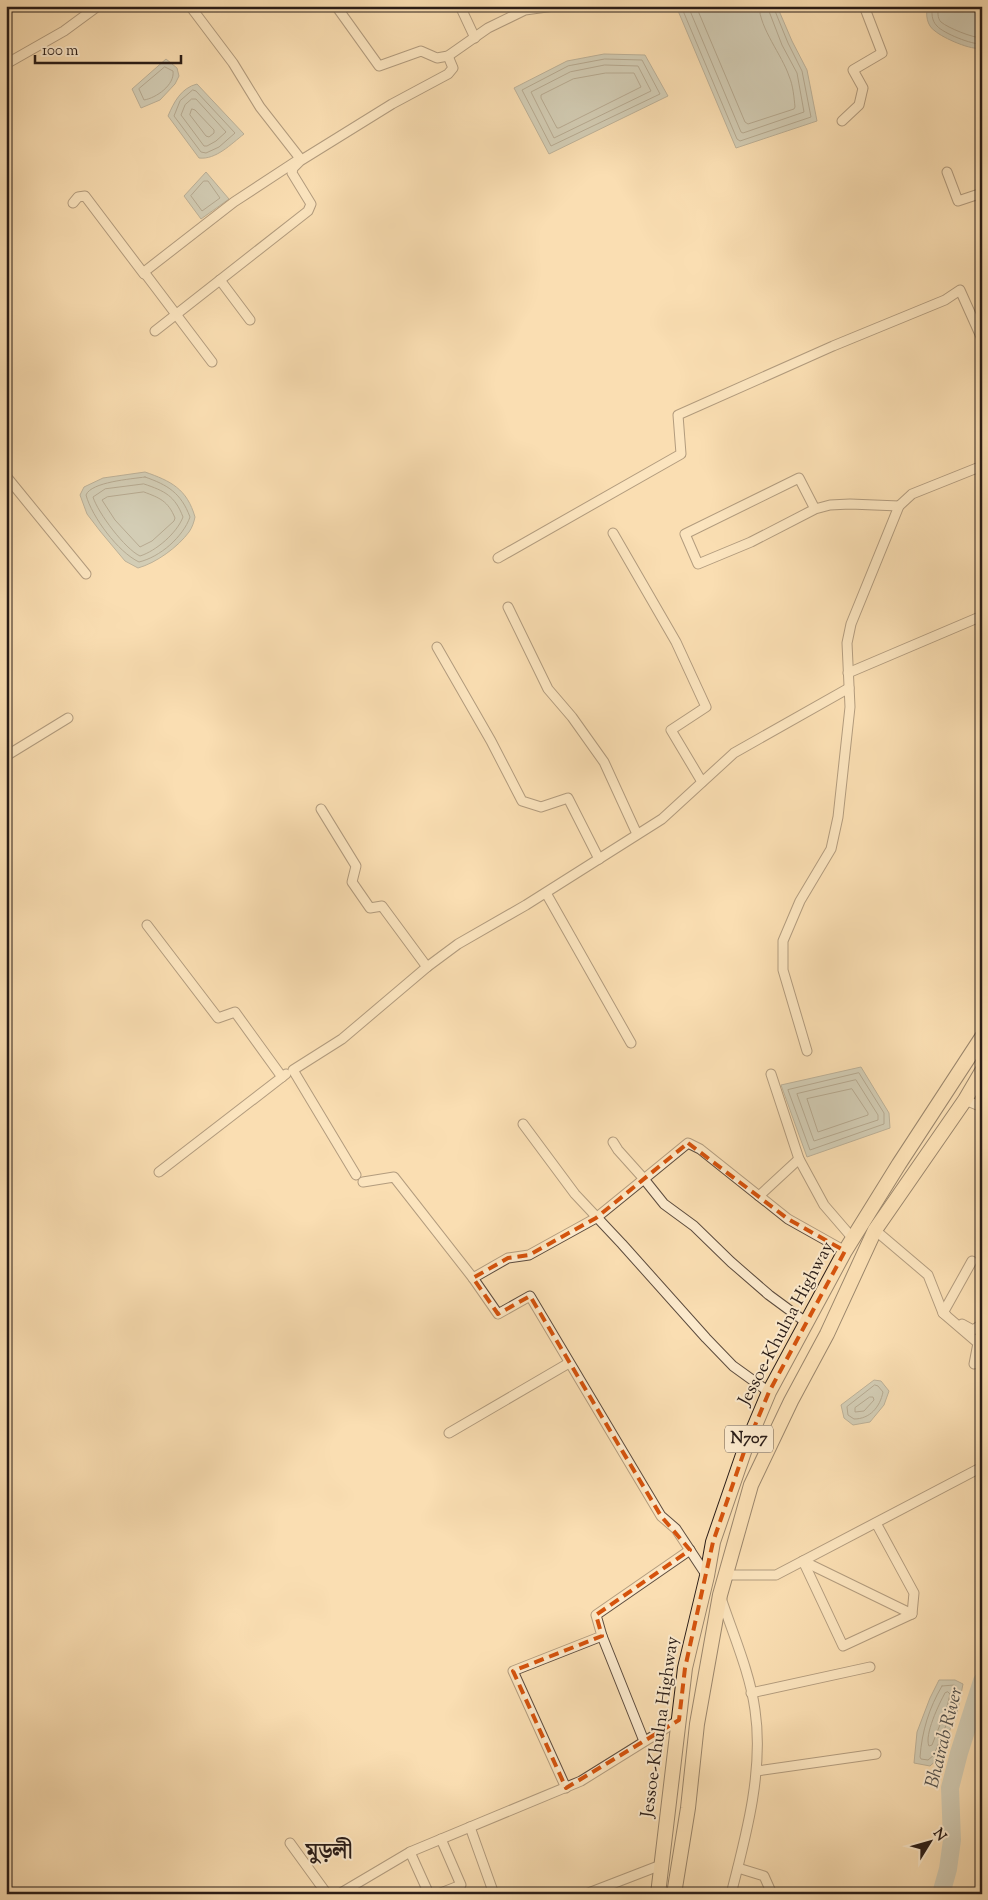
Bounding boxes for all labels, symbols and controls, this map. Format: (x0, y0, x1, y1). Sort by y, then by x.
scale bar (35, 32, 181, 64)
text: 100 m (42, 41, 79, 62)
street label: Jessoe-Khulna Highway (732, 1237, 841, 1412)
road number: N707 (725, 1426, 773, 1452)
street label: Jessoe-Khulna Highway (635, 1635, 687, 1820)
water label: Bhairab River (919, 1684, 971, 1791)
north arrow (906, 1818, 956, 1868)
text: N (927, 1825, 950, 1846)
district label: মুড়লী (305, 1837, 352, 1869)

